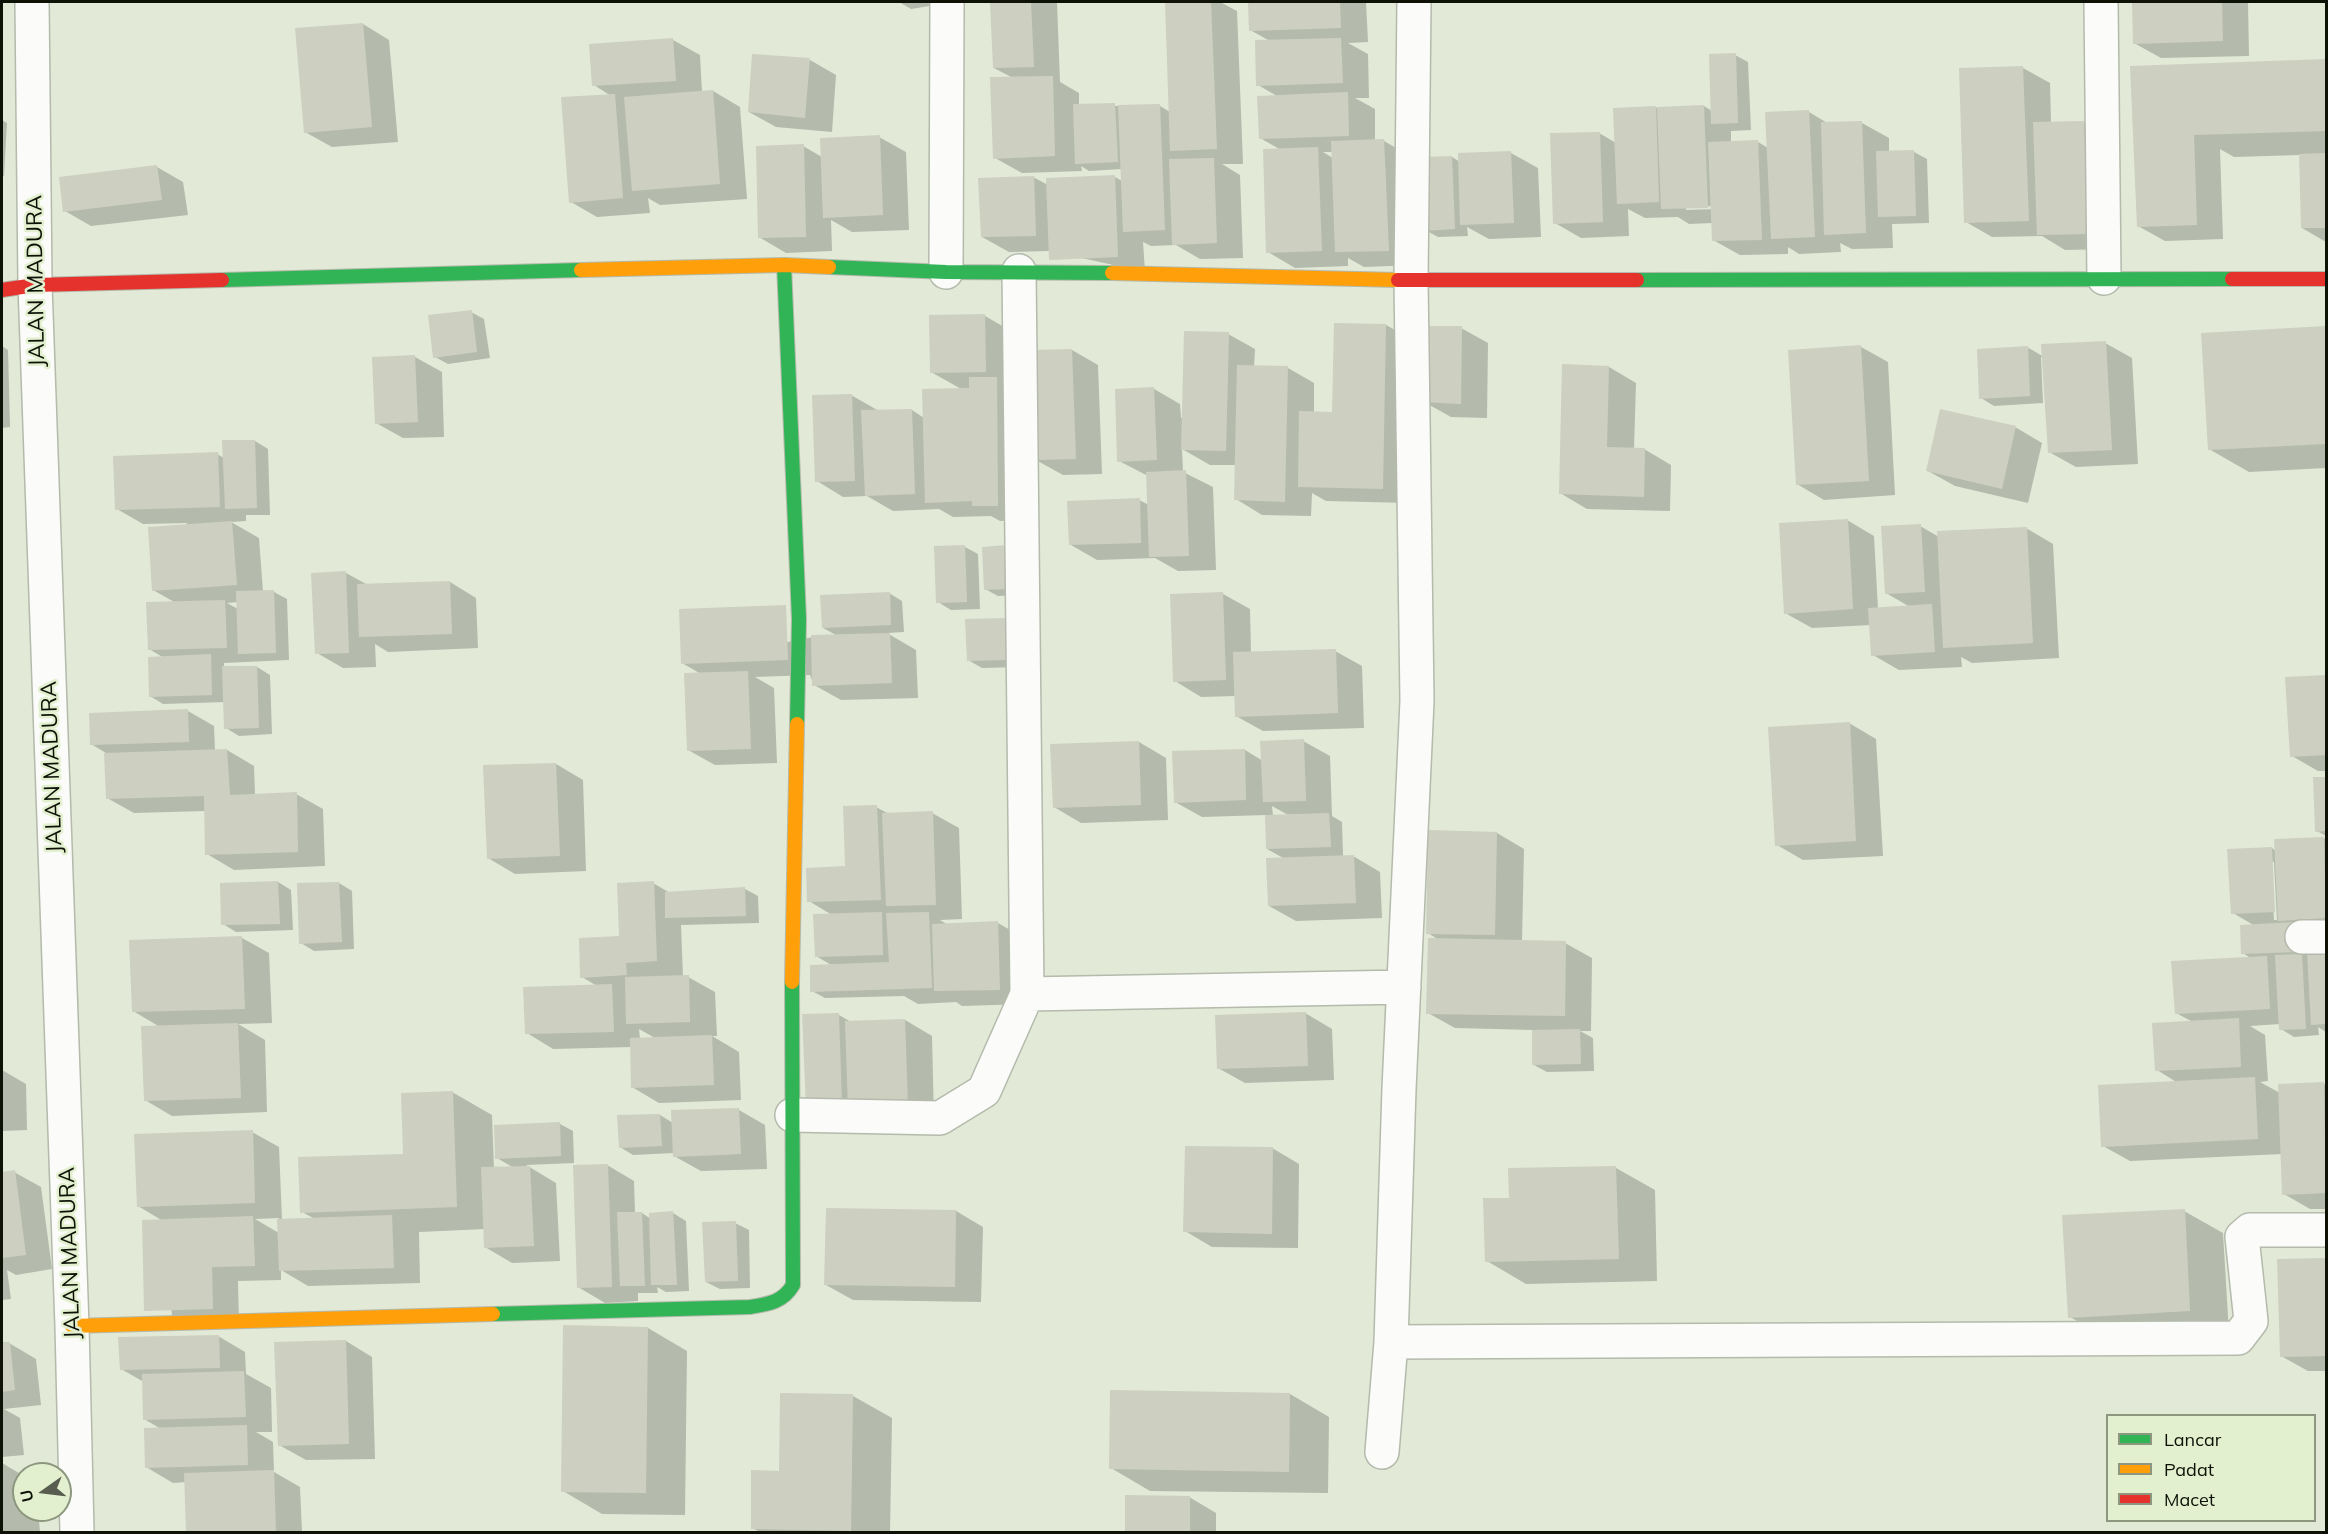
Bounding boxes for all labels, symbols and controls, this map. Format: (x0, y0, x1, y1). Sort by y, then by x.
street label: JALAN MADURA (21, 195, 51, 367)
street label: JALAN MADURA (36, 681, 68, 853)
street label: JALAN MADURA (54, 1167, 86, 1339)
legend (2106, 1414, 2316, 1522)
text: Lancar (2164, 1428, 2221, 1451)
text: Padat (2164, 1458, 2214, 1481)
north arrow (12, 1462, 72, 1522)
text: U (15, 1488, 38, 1504)
text: Macet (2164, 1488, 2215, 1511)

